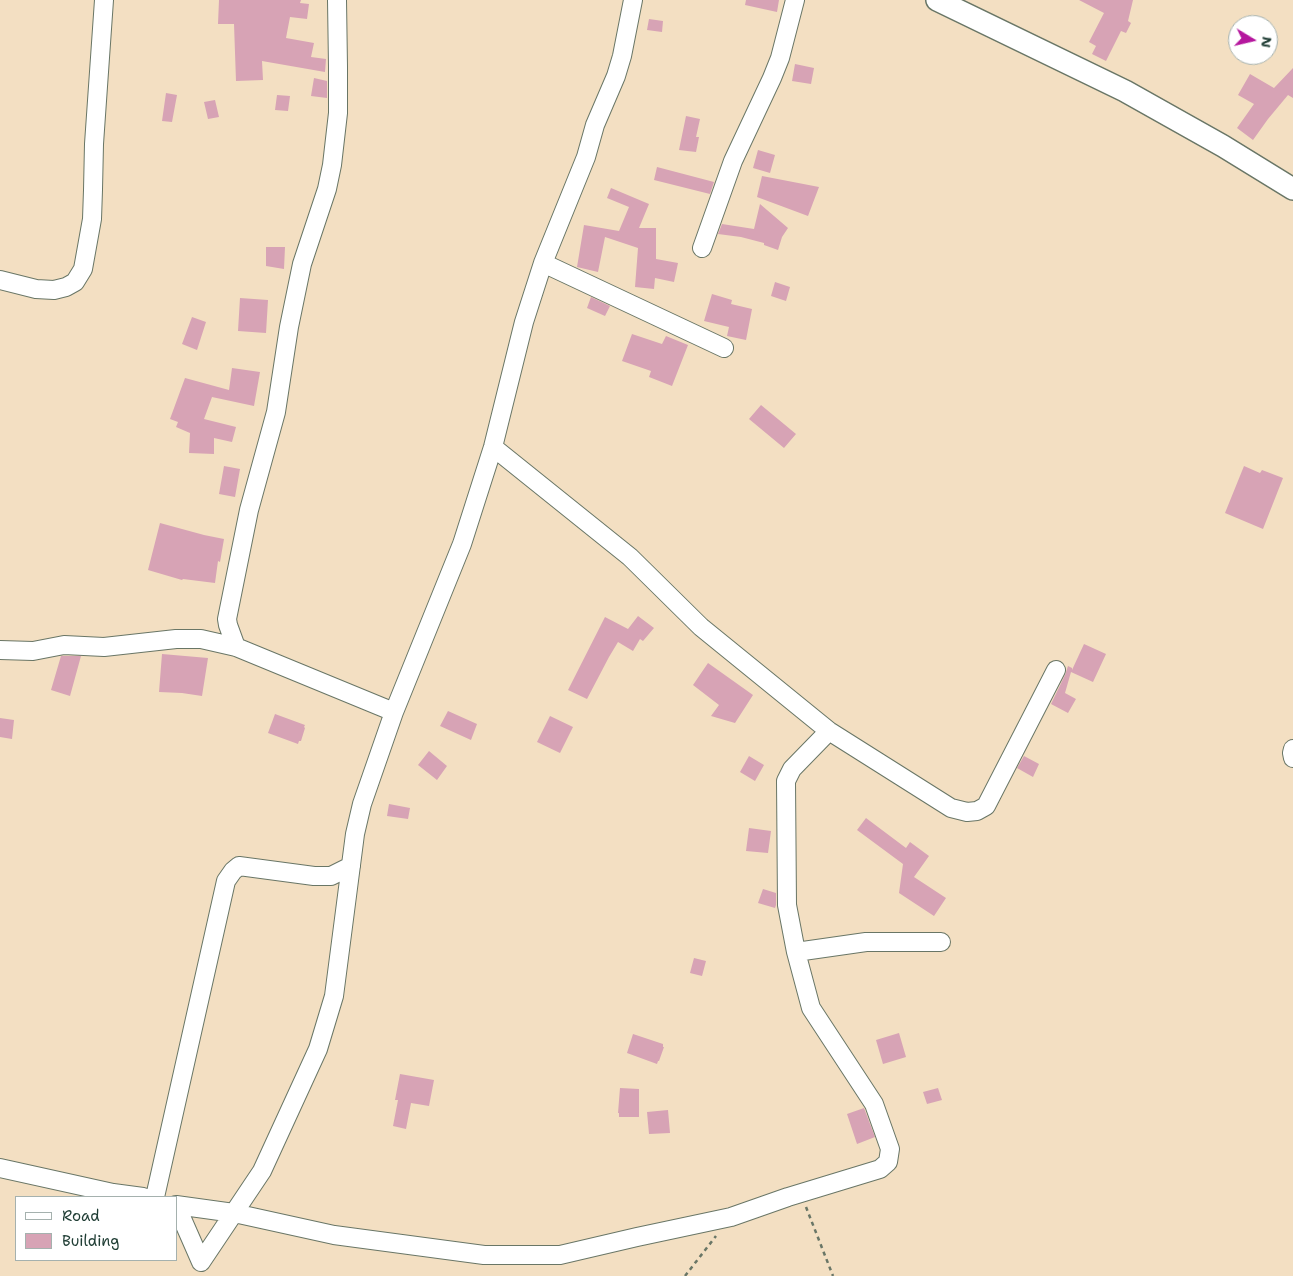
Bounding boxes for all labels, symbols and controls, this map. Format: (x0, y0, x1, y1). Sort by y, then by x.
north arrow (1228, 15, 1278, 65)
text: N (1257, 35, 1277, 49)
legend (15, 1196, 178, 1261)
text: Road (62, 1206, 100, 1226)
text: Building (62, 1231, 119, 1251)

